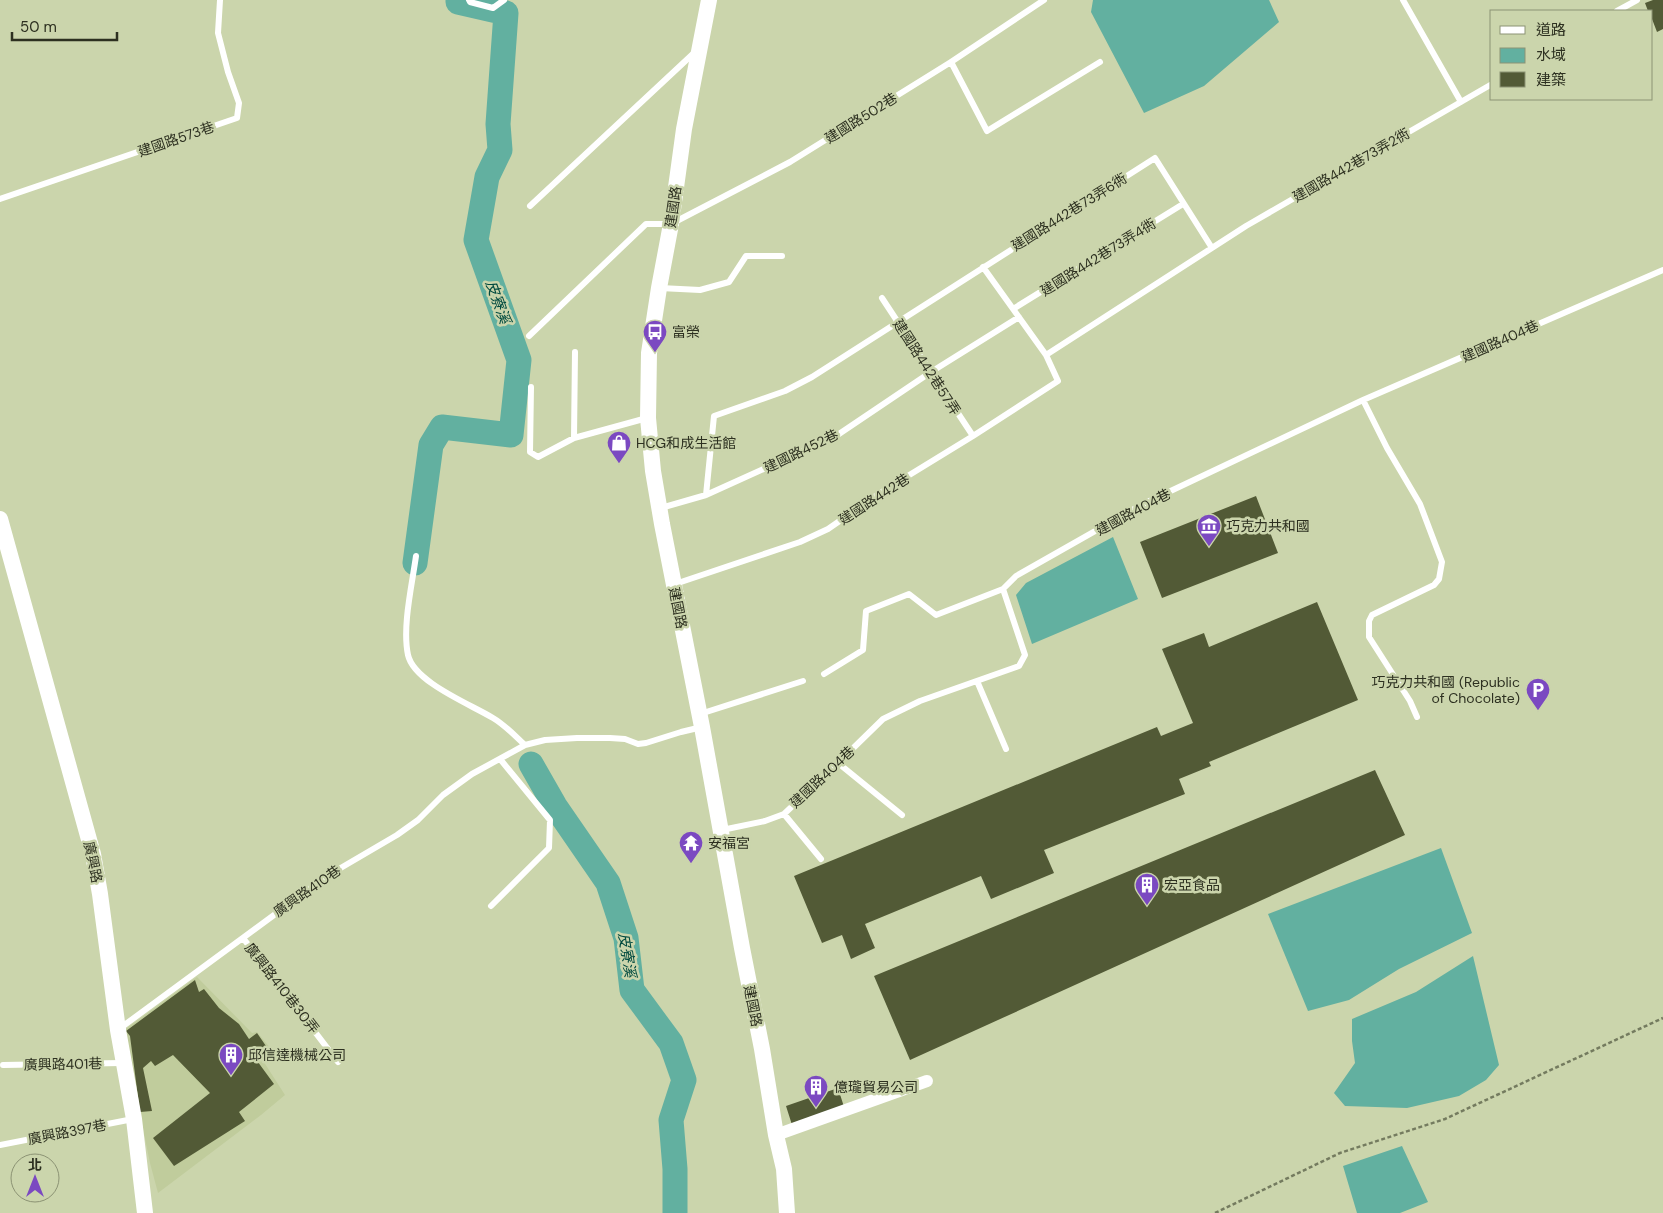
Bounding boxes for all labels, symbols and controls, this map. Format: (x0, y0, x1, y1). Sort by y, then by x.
scale bar (12, 10, 118, 42)
legend (1490, 10, 1653, 100)
text: 50 m (20, 17, 57, 37)
text: 道路 (1536, 20, 1566, 40)
text: 水域 (1536, 45, 1566, 65)
text: 建築 (1536, 70, 1566, 90)
street label: 建國路502巷 (821, 89, 901, 147)
street label: 建國路573巷 (135, 118, 217, 160)
street label: 建國路442巷73弄2衖 (1289, 124, 1413, 206)
street label: 建國路442巷73弄6衖 (1008, 169, 1130, 255)
street label: 建國路 (661, 185, 685, 229)
street label: 建國路442巷73弄4衖 (1037, 214, 1159, 300)
water label: 皮寮溪 (481, 277, 516, 328)
street label: 建國路442巷57弄 (889, 316, 965, 418)
street label: 建國路404巷 (1459, 316, 1541, 366)
bus stop icon: 富榮 (642, 319, 668, 353)
place label: 富榮 (672, 323, 700, 341)
street label: 建國路452巷 (761, 425, 841, 477)
shop icon: HCG和成生活館 (606, 430, 632, 464)
place label: HCG和成生活館 (636, 434, 736, 452)
street label: 建國路442巷 (835, 469, 913, 529)
street label: 建國路404巷 (1092, 485, 1174, 539)
museum icon: 巧克力共和國 (1196, 513, 1222, 547)
place label: 巧克力共和國 (1226, 517, 1310, 535)
street label: 建國路 (665, 586, 691, 630)
place label: 巧克力共和國 (Republic of Chocolate) (1371, 673, 1520, 707)
parking icon: 巧克力共和國 (Republic of Chocolate) (1525, 677, 1551, 711)
street label: 建國路404巷 (786, 742, 858, 812)
temple icon: 安福宮 (678, 830, 704, 864)
place label: 安福宮 (708, 834, 750, 852)
street label: 廣興路 (80, 840, 106, 884)
street label: 廣興路410巷 (270, 861, 344, 921)
building icon: 宏亞食品 (1134, 872, 1160, 906)
place label: 宏亞食品 (1164, 876, 1220, 894)
water label: 皮寮溪 (614, 931, 641, 981)
street label: 廣興路410巷30弄 (241, 939, 323, 1037)
street label: 建國路 (740, 984, 766, 1028)
building icon: 邱信達機械公司 (218, 1042, 244, 1076)
place label: 邱信達機械公司 (248, 1046, 346, 1064)
street label: 廣興路401巷 (24, 1054, 102, 1074)
building icon: 億瓏貿易公司 (803, 1074, 829, 1108)
place label: 億瓏貿易公司 (834, 1078, 918, 1096)
street label: 廣興路397巷 (26, 1116, 108, 1148)
north arrow (10, 1153, 60, 1203)
text: 北 (28, 1156, 42, 1174)

